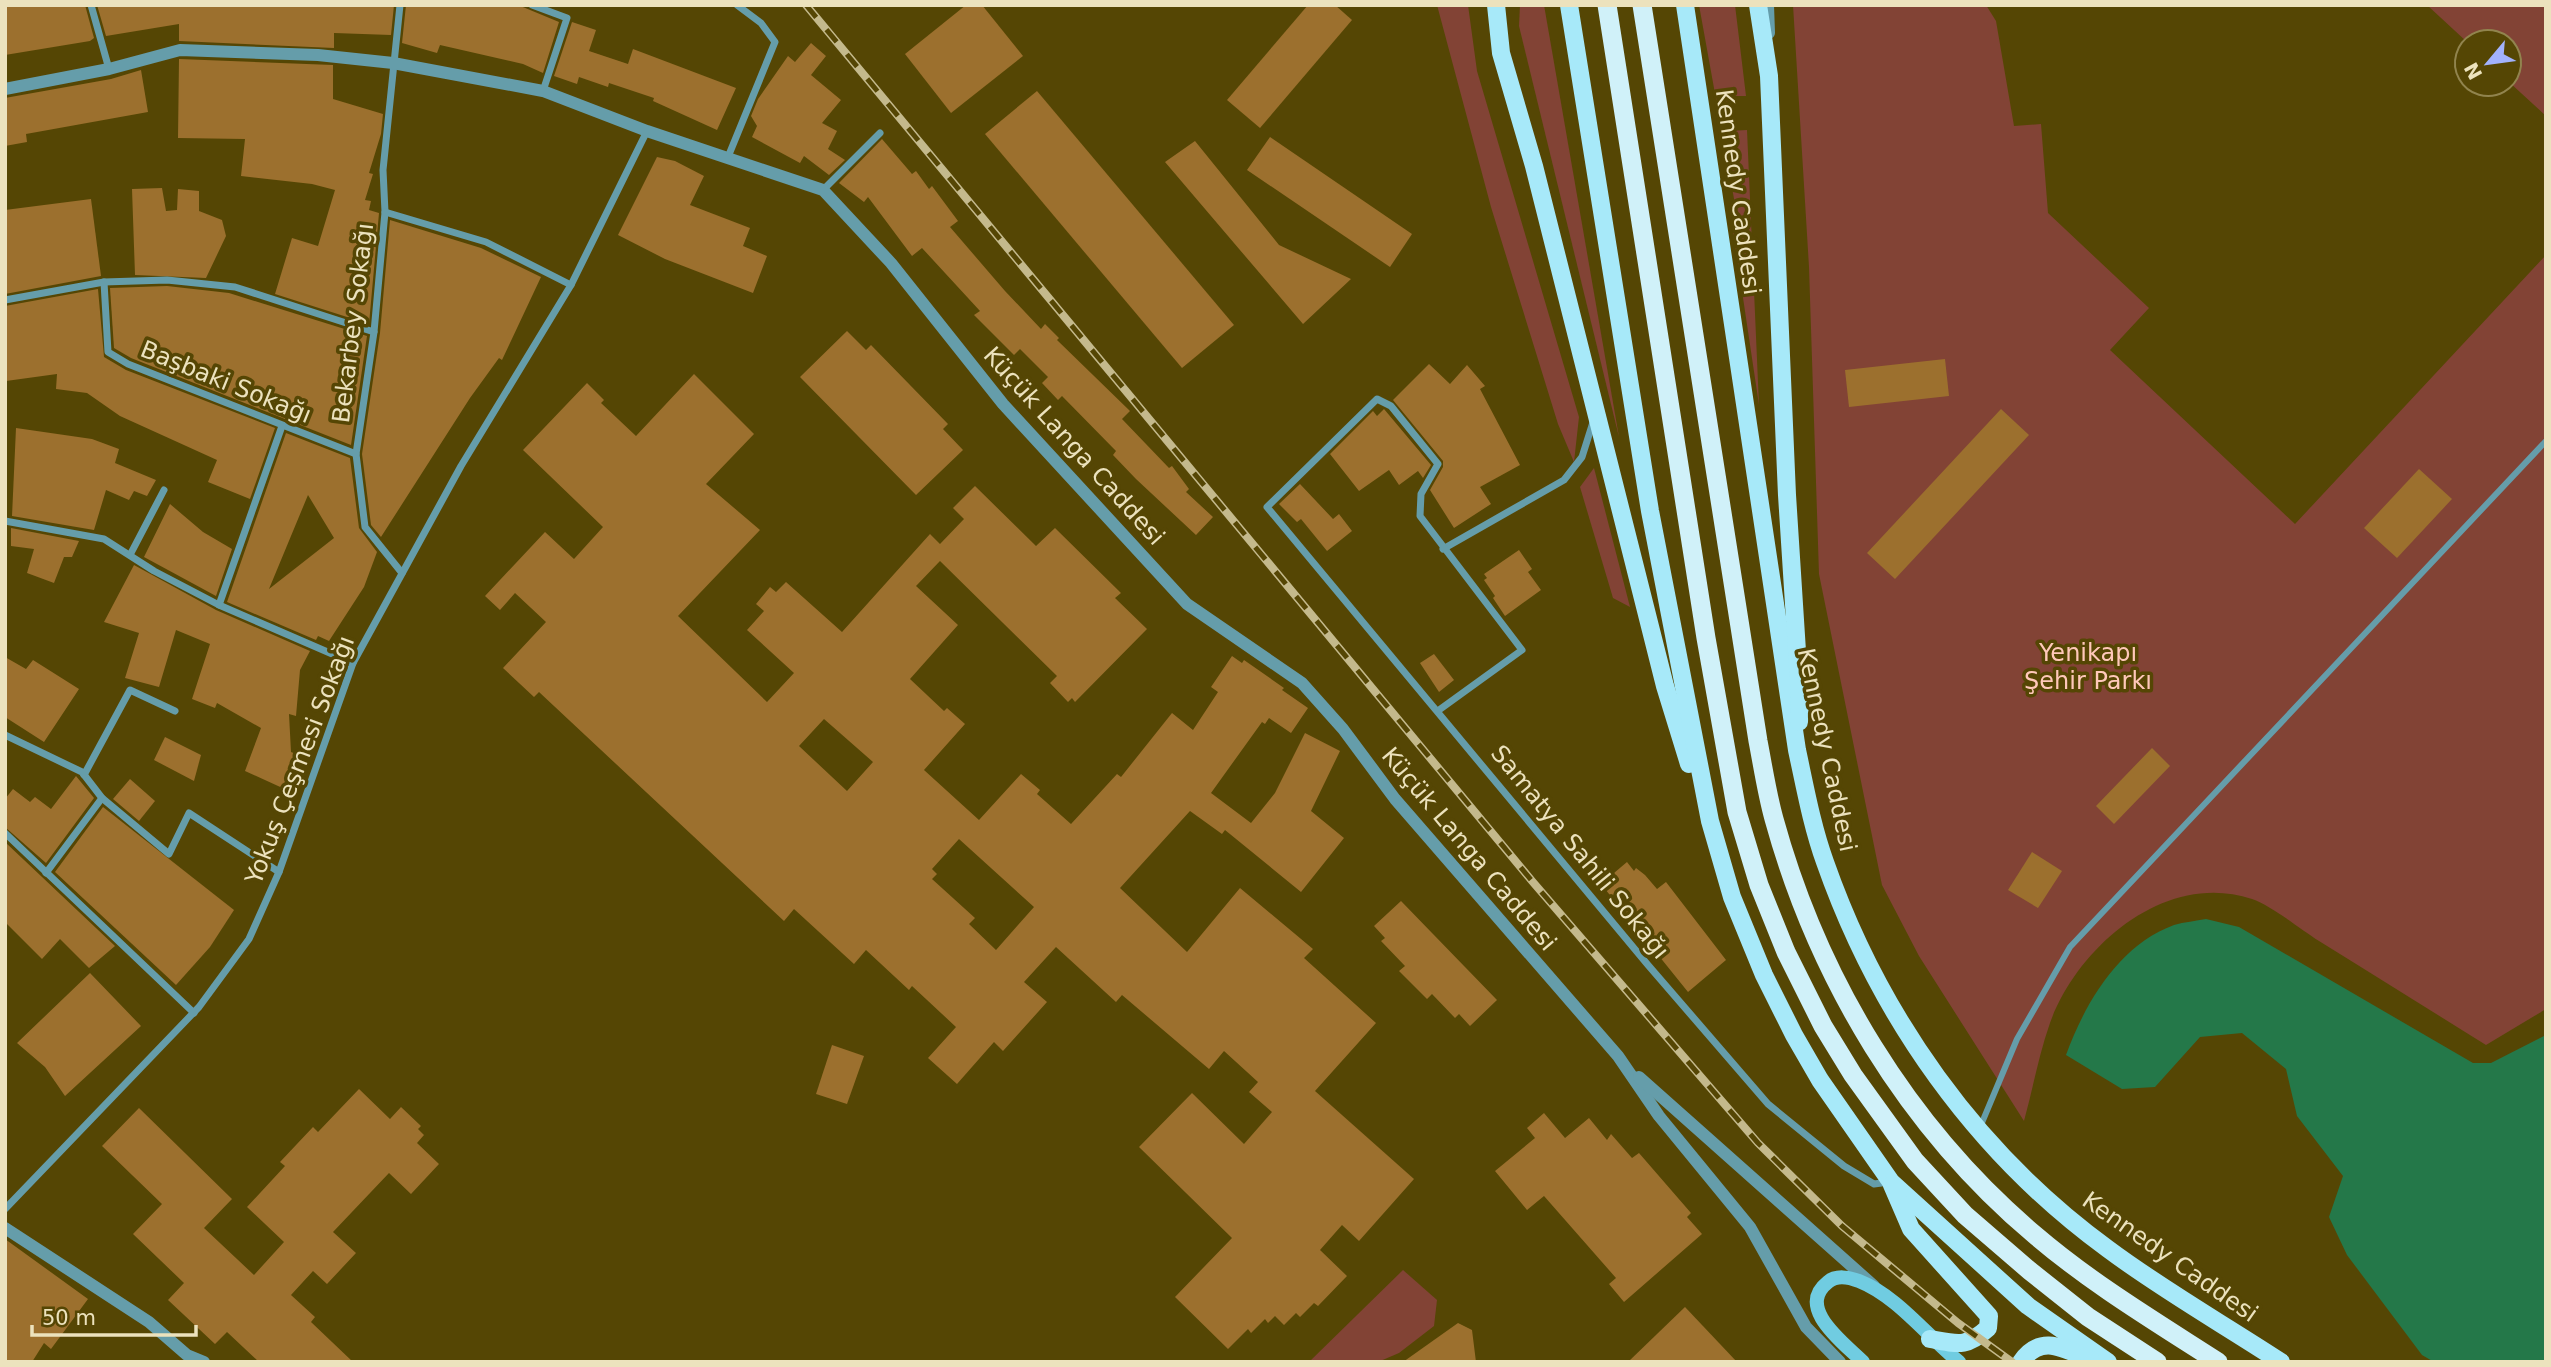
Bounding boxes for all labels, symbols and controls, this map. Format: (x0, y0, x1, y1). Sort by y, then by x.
north arrow (2453, 28, 2523, 98)
text: N (2460, 59, 2487, 84)
street label: Kennedy Caddesi (1710, 87, 1766, 297)
street label: Bekarbey Sokağı (327, 221, 379, 425)
street label: Başbaki Sokağı (136, 335, 316, 429)
street label: Küçük Langa Caddesi (978, 341, 1170, 551)
street label: Yokuş Çeşmesi Sokağı (239, 632, 360, 889)
park label: Yenikapı Şehir Parkı (2024, 639, 2152, 695)
street label: Kennedy Caddesi (1792, 646, 1862, 854)
street label: Samatya Sahili Sokağı (1485, 740, 1675, 964)
street label: Küçük Langa Caddesi (1376, 742, 1562, 956)
street label: Kennedy Caddesi (2077, 1186, 2263, 1328)
scale bar (32, 1294, 196, 1338)
text: 50 m (42, 1306, 96, 1330)

